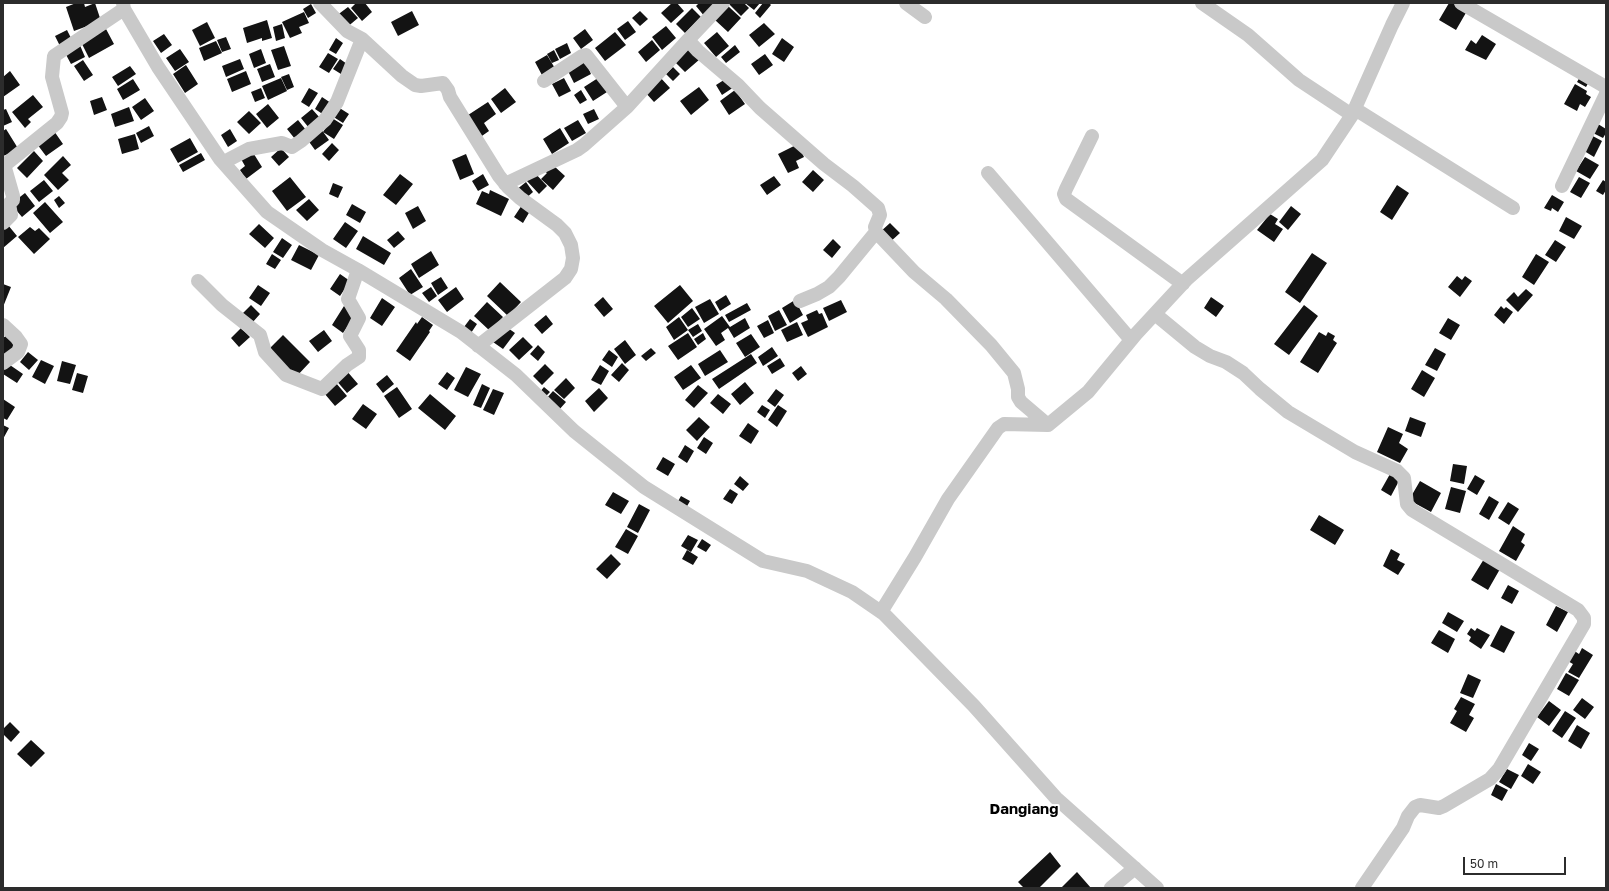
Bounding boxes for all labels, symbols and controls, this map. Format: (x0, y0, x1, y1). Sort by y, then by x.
district label: Dangiang (990, 800, 1058, 818)
scale bar (1465, 849, 1568, 875)
text: 50 m (1470, 856, 1498, 871)

